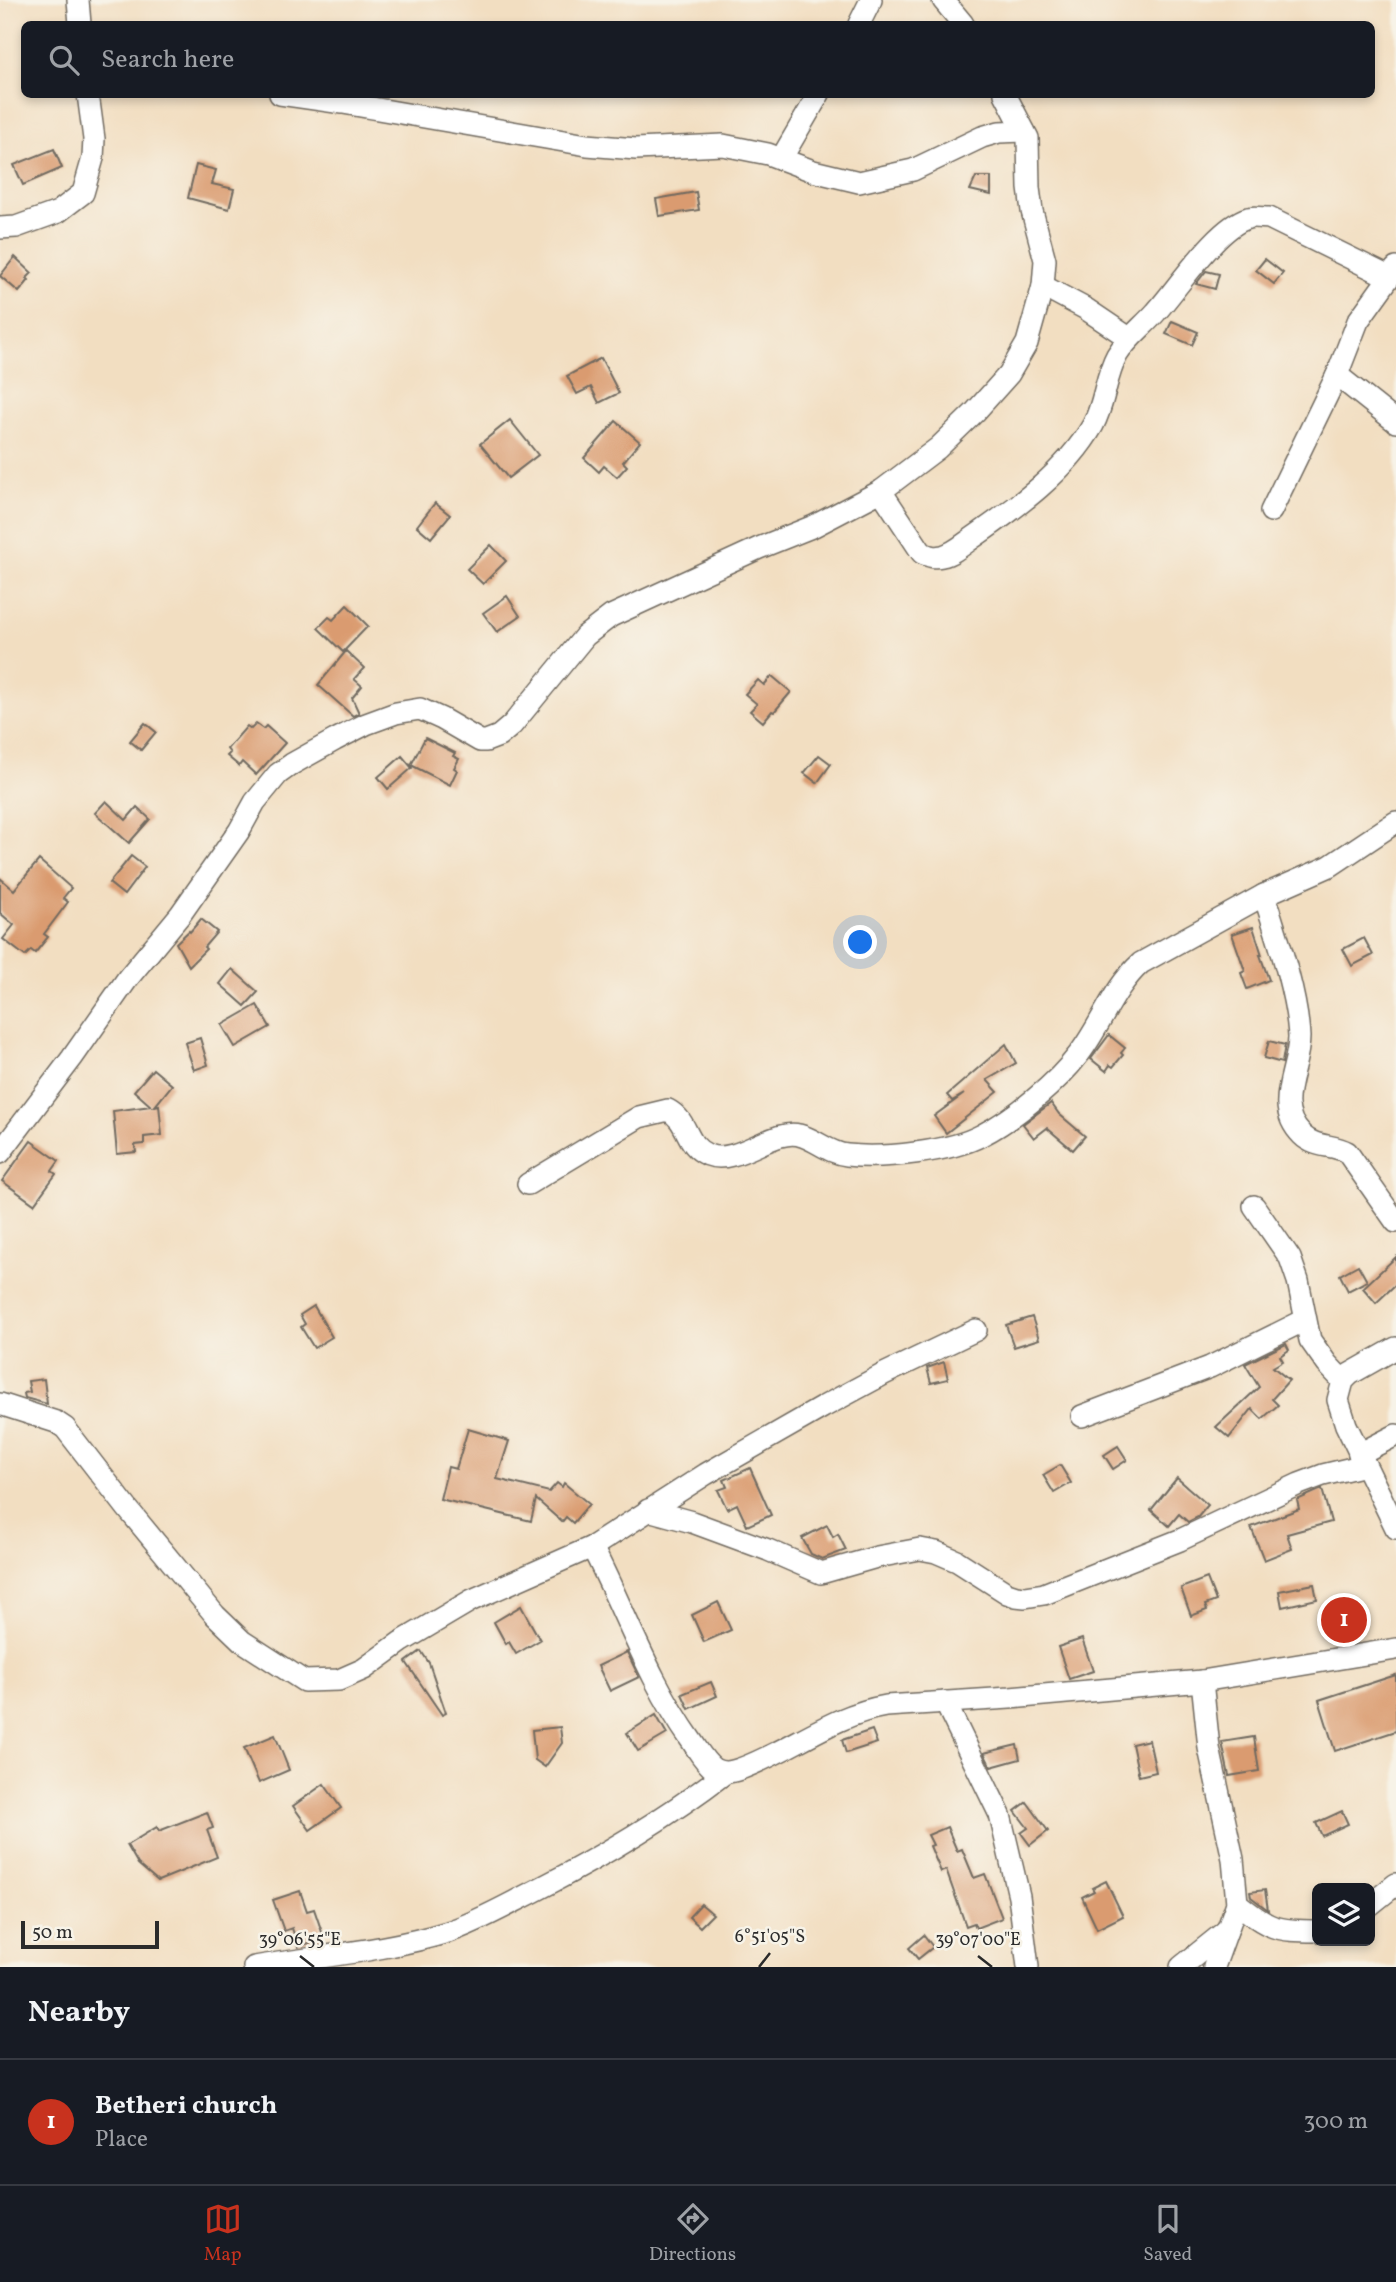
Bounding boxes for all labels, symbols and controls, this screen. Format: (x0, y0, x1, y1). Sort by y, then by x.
search box (21, 21, 1375, 98)
icon: search (45, 41, 83, 79)
text: Search here (101, 42, 234, 78)
your location (843, 925, 877, 959)
pin: 1 (1321, 1594, 1367, 1646)
map controls (1312, 1883, 1375, 1946)
button: layers (1312, 1883, 1375, 1946)
scale bar (21, 1918, 159, 1950)
text: 50 m (32, 1920, 73, 1946)
text: 6°51'05"S (735, 1925, 805, 1950)
text: 39°06'55"E (259, 1928, 341, 1953)
text: 39°07'00"E (935, 1928, 1021, 1953)
text: Nearby (28, 1992, 130, 2034)
text: Betheri church (95, 2088, 277, 2124)
text: 1 (46, 2106, 56, 2138)
text: 300 m (1304, 2106, 1368, 2138)
text: Place (95, 2124, 148, 2156)
tab: Map (204, 2200, 242, 2268)
tab: Directions (649, 2200, 736, 2268)
tab: Saved (1143, 2200, 1192, 2268)

